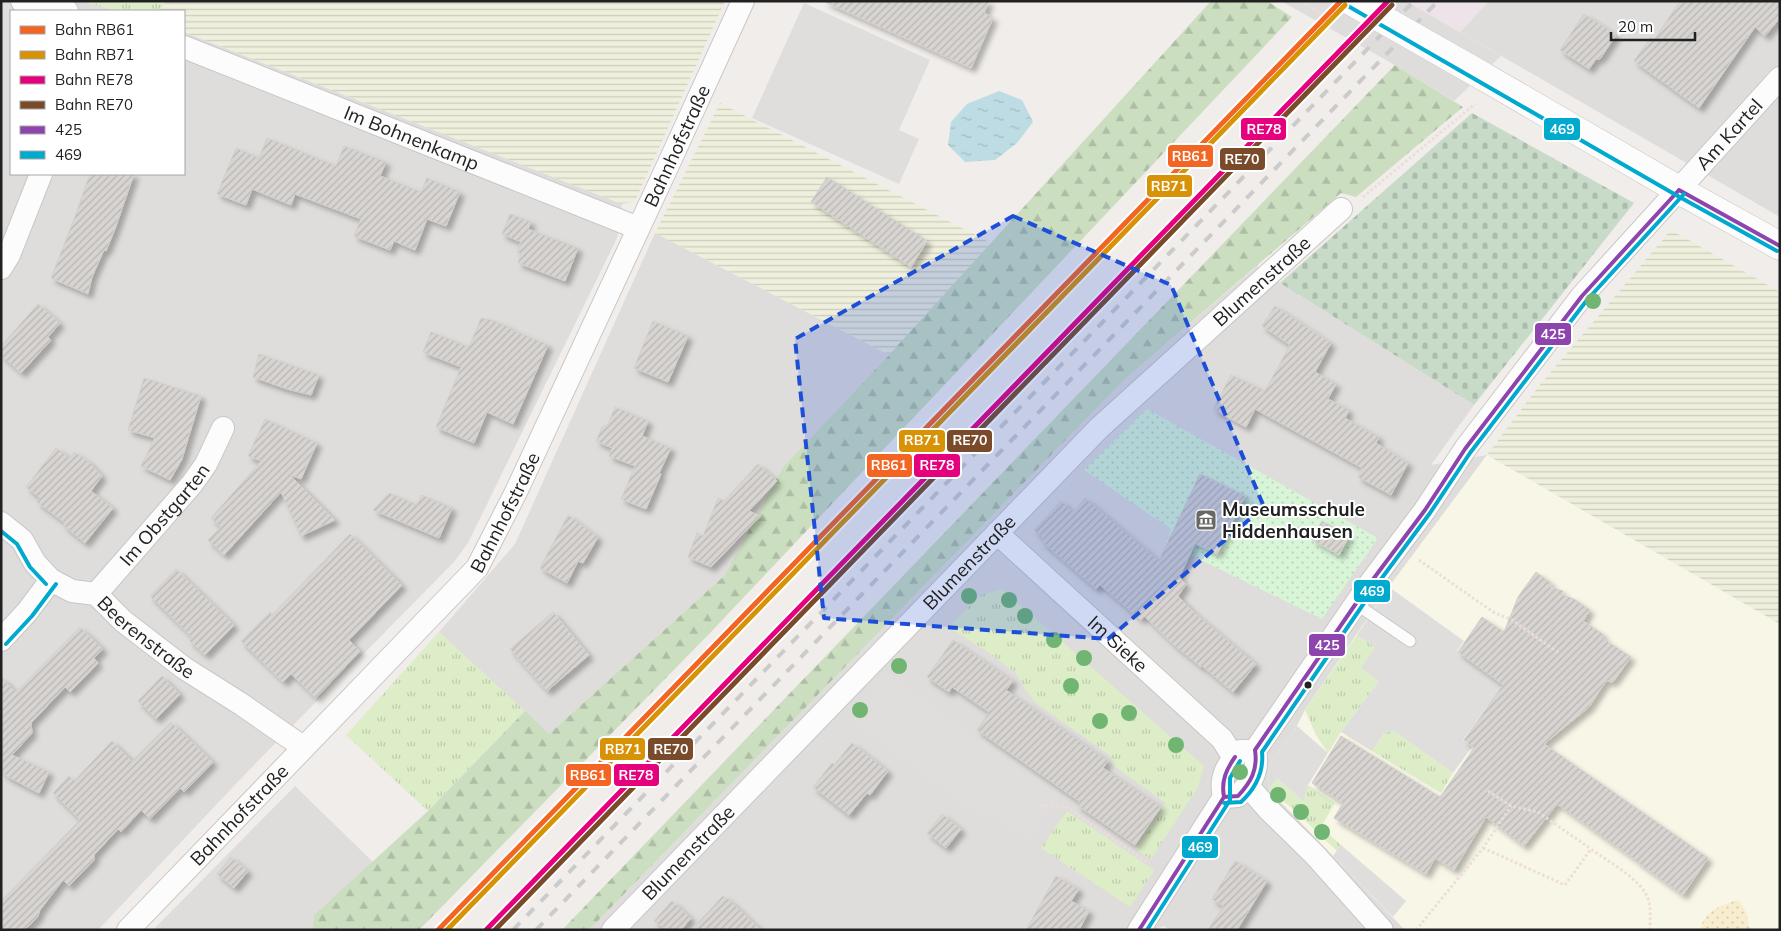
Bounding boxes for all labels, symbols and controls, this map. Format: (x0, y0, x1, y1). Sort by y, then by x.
legend (10, 10, 185, 175)
scale bar (1611, 10, 1695, 42)
text: 20 m (1618, 17, 1653, 36)
text: Bahn RB61 (55, 20, 134, 39)
text: Bahn RB71 (55, 45, 134, 64)
text: Bahn RE78 (55, 70, 133, 89)
street label: Bahnhofstraße (638, 81, 715, 211)
street label: Am Kartel (1691, 94, 1767, 175)
text: Bahn RE70 (55, 95, 133, 114)
street label: Im Bohnenkamp (341, 100, 483, 175)
line badge: RE78 (1240, 117, 1287, 141)
line badge: 469 (1543, 117, 1581, 141)
text: 425 (55, 120, 82, 139)
text: RE78 (1247, 120, 1281, 138)
text: 469 (1549, 120, 1575, 138)
line badge: RB61 (1167, 144, 1214, 168)
text: 469 (55, 145, 82, 164)
text: RB61 (1172, 147, 1208, 165)
line badge: RE70 (1219, 147, 1266, 171)
text: RE70 (1225, 150, 1259, 168)
line badge: RB71 (1146, 174, 1193, 198)
text: RB71 (1151, 177, 1187, 195)
street label: Blumenstraße (1208, 231, 1315, 331)
line badge: 425 (1534, 322, 1572, 346)
text: 425 (1540, 325, 1566, 343)
line badge: RB71 (898, 429, 946, 453)
line badge: RE70 (946, 429, 993, 453)
text: RB71 (904, 431, 940, 449)
text: RE70 (953, 431, 987, 449)
street label: Bahnhofstraße (465, 448, 545, 577)
line badge: RB61 (866, 453, 913, 478)
line badge: RE78 (913, 453, 961, 478)
text: RB61 (871, 456, 907, 474)
text: RE78 (920, 456, 954, 474)
street label: Im Obstgarten (114, 459, 215, 571)
place label: Museumsschule Hiddenhausen (1222, 497, 1365, 543)
museum icon: Museumsschule Hiddenhausen (1194, 508, 1218, 532)
street label: Blumenstraße (918, 510, 1021, 615)
line badge: 469 (1353, 579, 1391, 603)
text: 469 (1359, 582, 1385, 600)
street label: Beerenstraße (93, 591, 199, 684)
street label: Im Sieke (1083, 610, 1153, 677)
line badge: 425 (1308, 633, 1346, 657)
text: 425 (1314, 636, 1340, 654)
unlabelled marker (1303, 680, 1313, 690)
line badge: RB71 (599, 737, 646, 761)
line badge: RE70 (647, 737, 694, 761)
text: RB71 (605, 740, 641, 758)
text: RE70 (654, 740, 688, 758)
street label: Bahnhofstraße (185, 759, 293, 870)
line badge: RB61 (565, 763, 612, 787)
line badge: RE78 (613, 763, 660, 787)
text: RB61 (570, 766, 606, 784)
text: RE78 (619, 766, 653, 784)
street label: Blumenstraße (637, 800, 740, 905)
line badge: 469 (1181, 835, 1219, 859)
text: 469 (1187, 838, 1213, 856)

